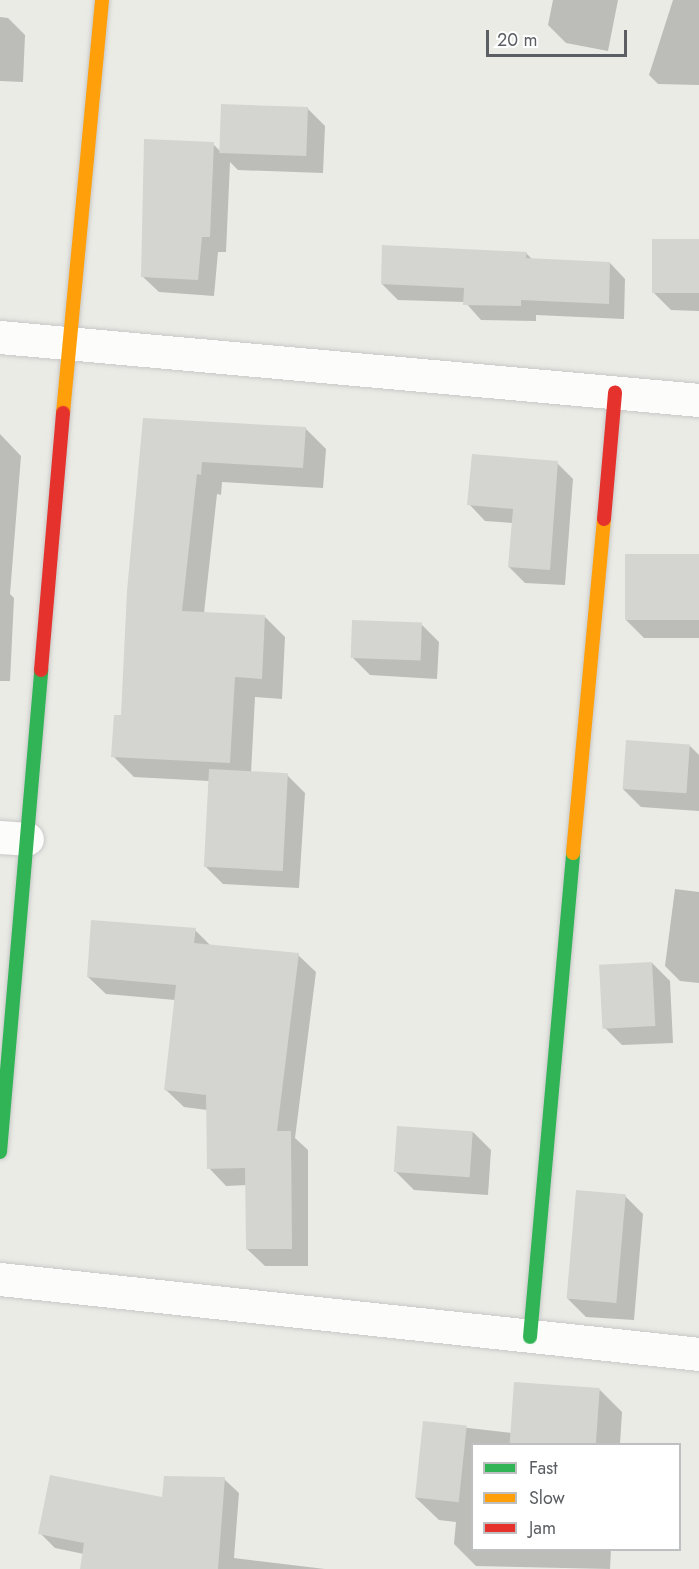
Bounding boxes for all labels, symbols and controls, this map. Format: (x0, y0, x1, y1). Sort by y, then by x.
scale bar (489, 18, 630, 56)
text: 20 m (497, 27, 537, 53)
legend (471, 1443, 681, 1551)
text: Fast (529, 1455, 558, 1481)
text: Slow (529, 1485, 565, 1511)
text: Jam (529, 1515, 556, 1541)

